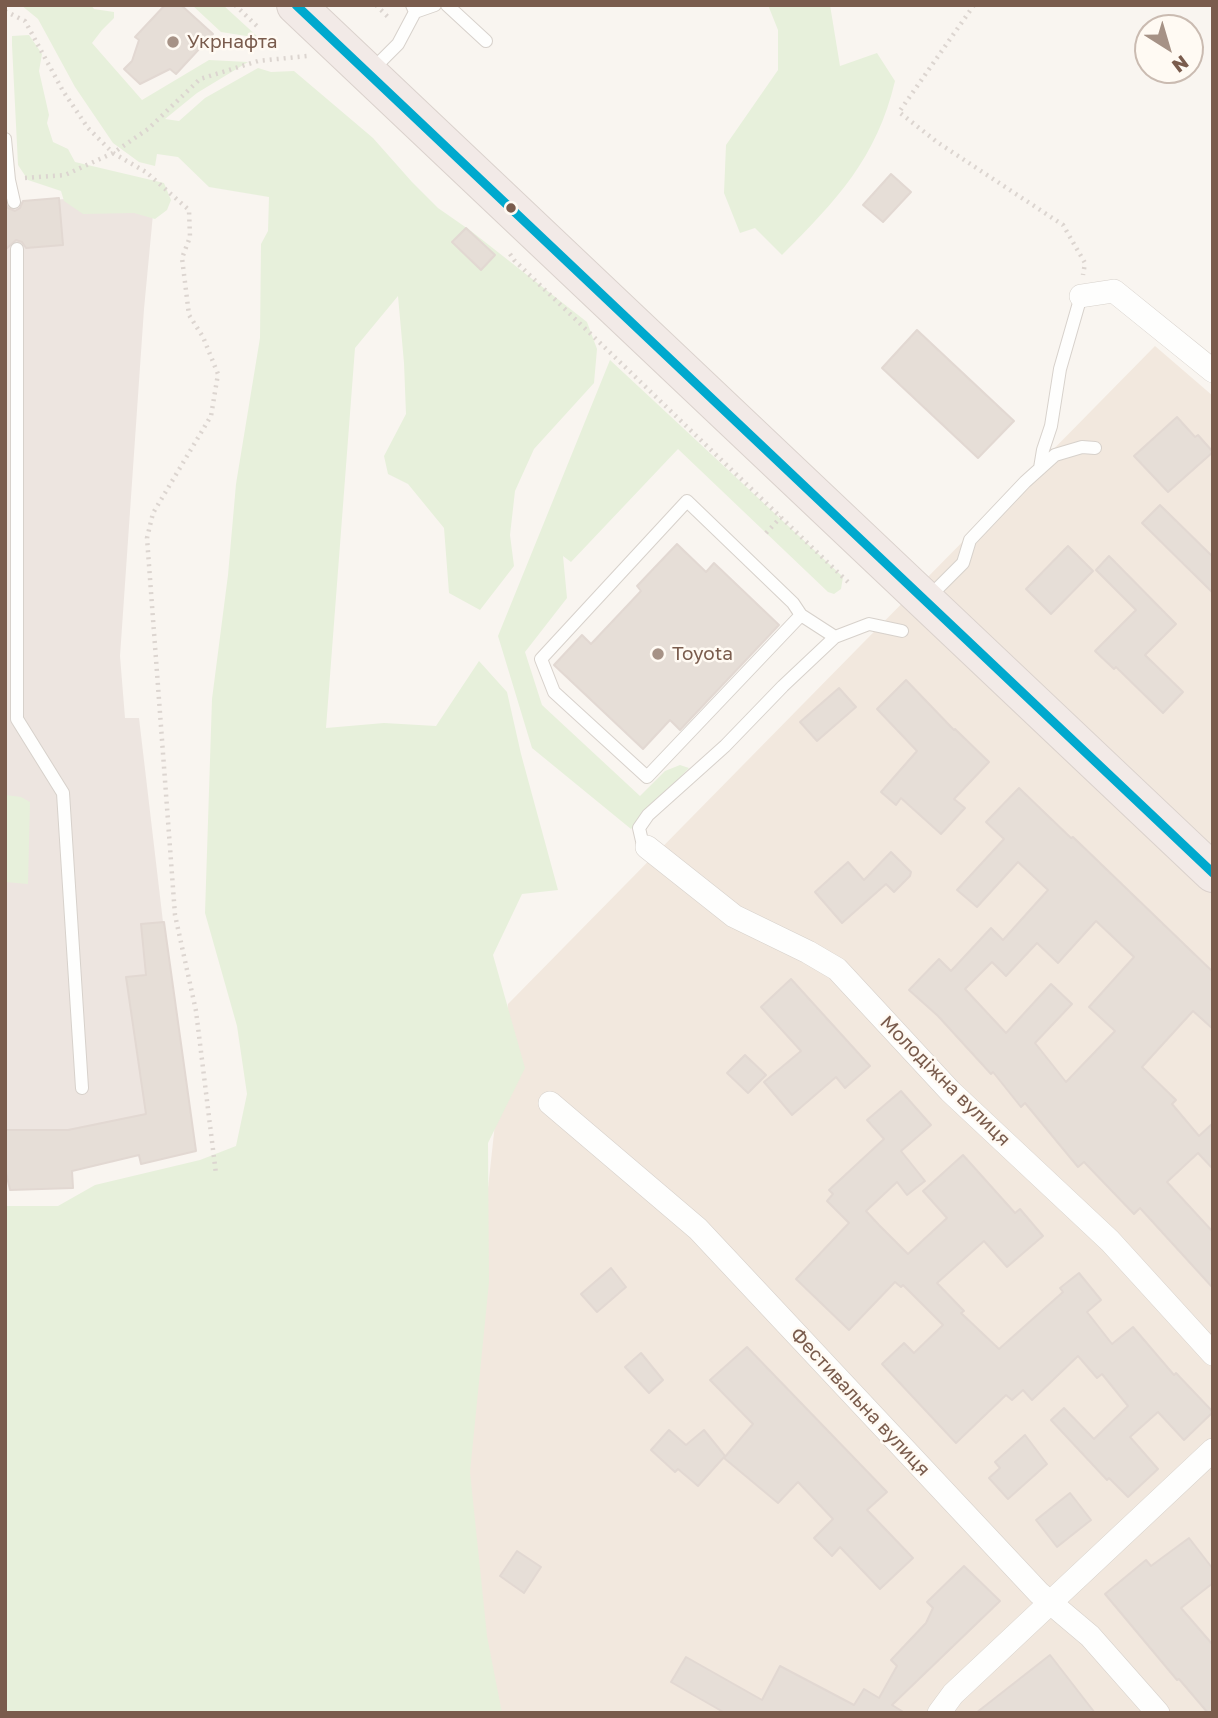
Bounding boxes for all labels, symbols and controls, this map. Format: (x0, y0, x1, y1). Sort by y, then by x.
north arrow (1134, 14, 1204, 84)
place label: Укрнафта (187, 31, 277, 53)
marker: Укрнафта (165, 34, 181, 50)
text: N (1168, 51, 1193, 78)
unlabelled marker (504, 201, 518, 215)
place label: Toyota (672, 643, 733, 665)
marker: Toyota (650, 646, 666, 662)
street label: Молодіжна вулиця (875, 1011, 1015, 1151)
street label: Фестивальна вулиця (785, 1323, 935, 1481)

